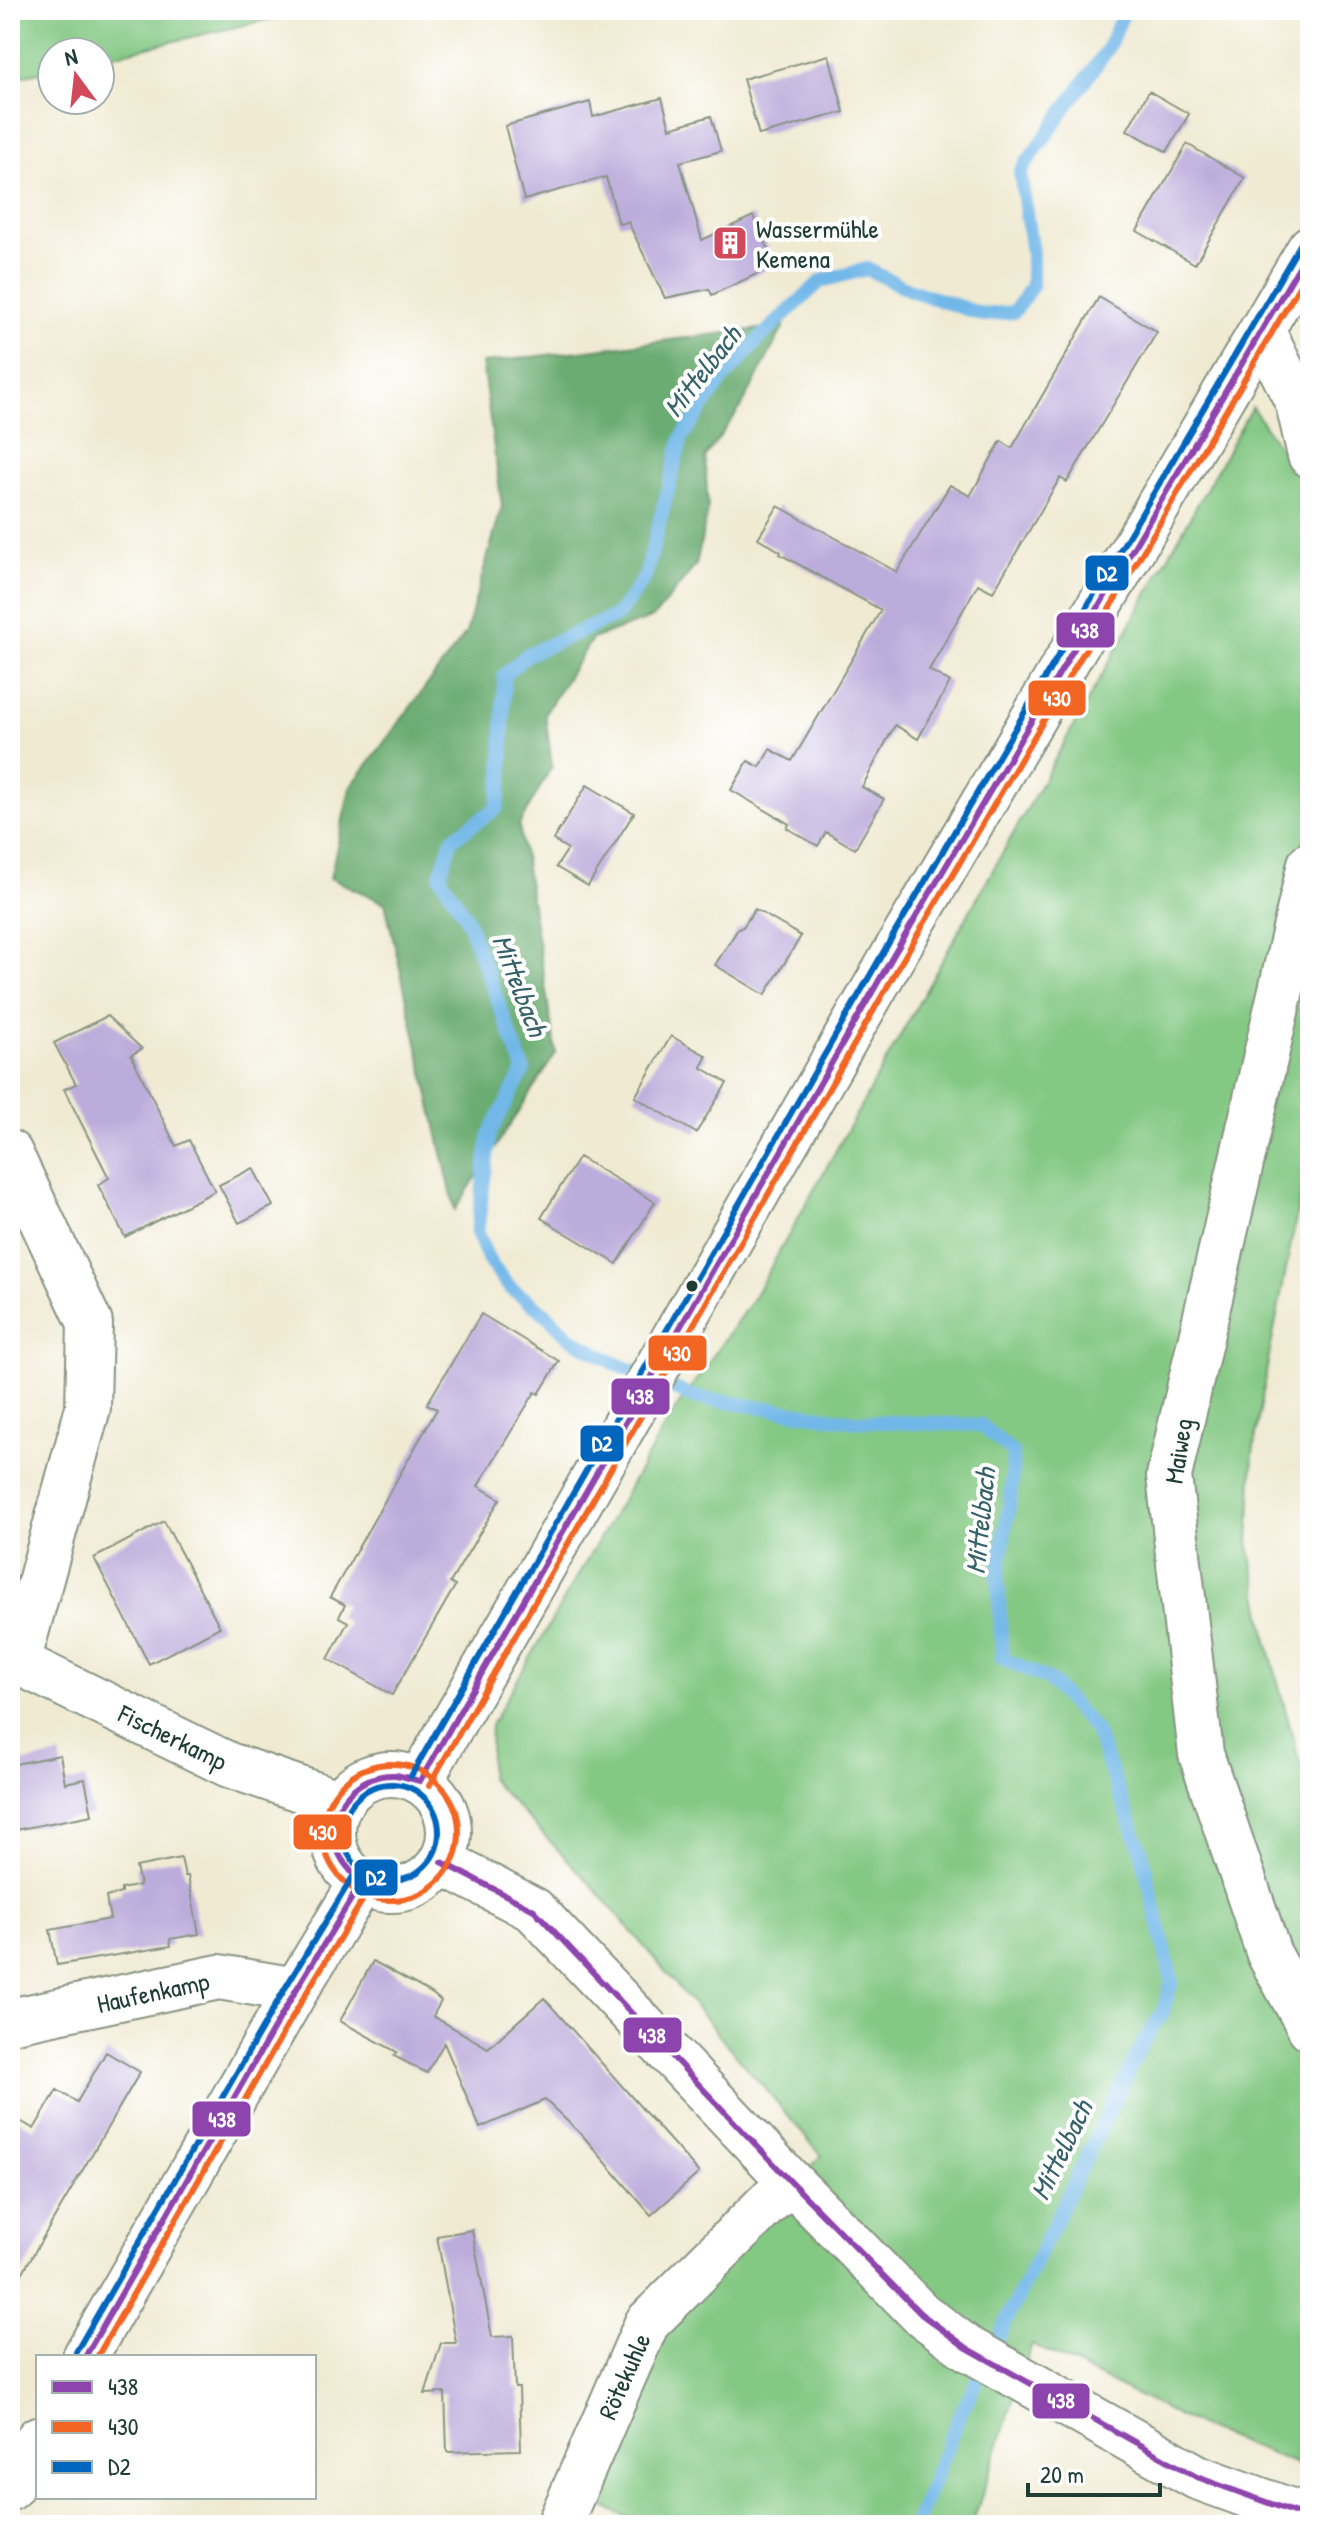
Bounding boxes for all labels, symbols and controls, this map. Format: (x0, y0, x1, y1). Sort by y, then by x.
north arrow (36, 36, 116, 116)
text: N (61, 41, 81, 73)
place label: Wassermühle Kemena (756, 211, 879, 276)
building icon: Wassermühle Kemena (711, 224, 749, 262)
water label: Mittelbach (654, 316, 751, 424)
line badge: D2 (1084, 554, 1130, 592)
text: D2 (1097, 558, 1118, 588)
line badge: 438 (1055, 611, 1116, 649)
text: 438 (1071, 615, 1099, 645)
line badge: 430 (1027, 679, 1087, 717)
text: 430 (1043, 683, 1071, 713)
water label: Mittelbach (483, 929, 558, 1043)
unlabelled marker (684, 1278, 700, 1294)
line badge: 430 (647, 1334, 708, 1372)
text: 430 (663, 1338, 691, 1368)
line badge: 438 (610, 1377, 671, 1416)
text: 438 (626, 1381, 654, 1411)
street label: Maiweg (1156, 1416, 1200, 1486)
line badge: D2 (579, 1424, 625, 1463)
text: D2 (592, 1428, 613, 1458)
water label: Mittelbach (956, 1464, 1005, 1576)
street label: Fischerkamp (112, 1695, 233, 1778)
line badge: 430 (292, 1813, 353, 1851)
text: 430 (309, 1817, 337, 1847)
line badge: D2 (353, 1858, 399, 1897)
text: D2 (366, 1862, 387, 1892)
street label: Haufenkamp (94, 1963, 212, 2021)
line badge: 438 (622, 2016, 683, 2054)
text: 438 (638, 2020, 666, 2050)
water label: Mittelbach (1021, 2092, 1102, 2206)
line badge: 438 (191, 2100, 252, 2138)
text: 438 (208, 2104, 236, 2134)
street label: Rötekuhle (590, 2327, 658, 2425)
legend (36, 2355, 316, 2499)
text: 438 (108, 2370, 138, 2402)
line badge: 438 (1031, 2382, 1091, 2420)
text: 438 (1047, 2385, 1075, 2415)
text: 430 (108, 2410, 139, 2442)
scale bar (1028, 2447, 1160, 2497)
text: D2 (108, 2450, 131, 2482)
text: 20 m (1040, 2458, 1084, 2490)

